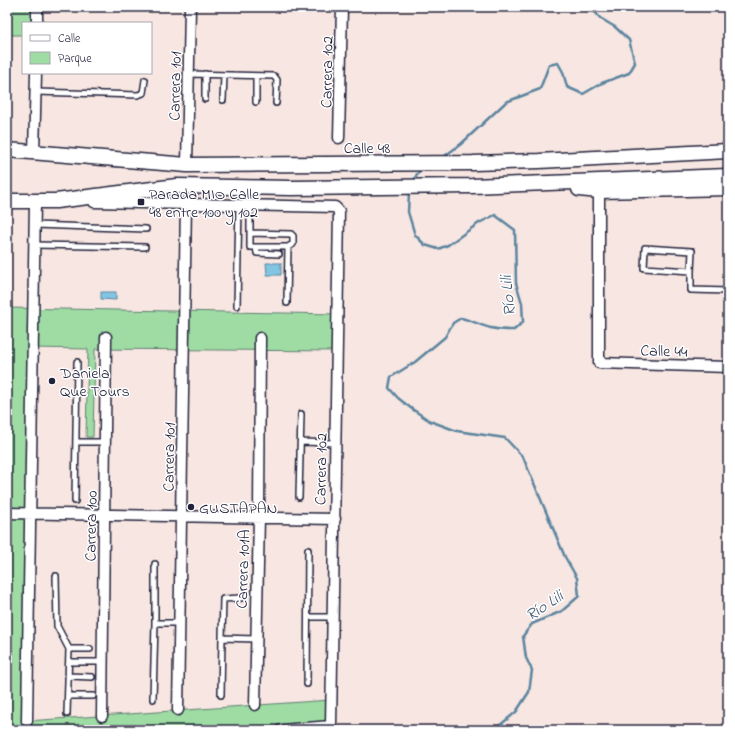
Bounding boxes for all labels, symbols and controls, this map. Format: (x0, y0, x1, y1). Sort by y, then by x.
legend (22, 22, 152, 74)
text: Calle (58, 30, 81, 48)
street label: Carrera 102 (315, 36, 341, 108)
text: Parque (58, 50, 92, 68)
street label: Carrera 101 (163, 51, 189, 121)
street label: Calle 48 (344, 137, 390, 161)
place label: Parada MIO Calle 48 entre 100 y 102 (149, 183, 260, 225)
marker: Parada MIO Calle 48 entre 100 y 102 (136, 197, 146, 207)
water label: Río Lili (494, 272, 523, 317)
street label: Calle 44 (640, 339, 688, 365)
place label: Daniela Que Tours (59, 362, 130, 404)
marker: Daniela Que Tours (47, 376, 57, 386)
street label: Carrera 101 (157, 422, 183, 492)
street label: Carrera 102 (309, 433, 335, 505)
street label: Carrera 100 (79, 490, 105, 562)
place label: GUSTAPAN (199, 497, 277, 521)
marker: GUSTAPAN (186, 502, 196, 512)
street label: Carrera 101A (231, 529, 257, 609)
water label: Río Lili (521, 584, 570, 628)

